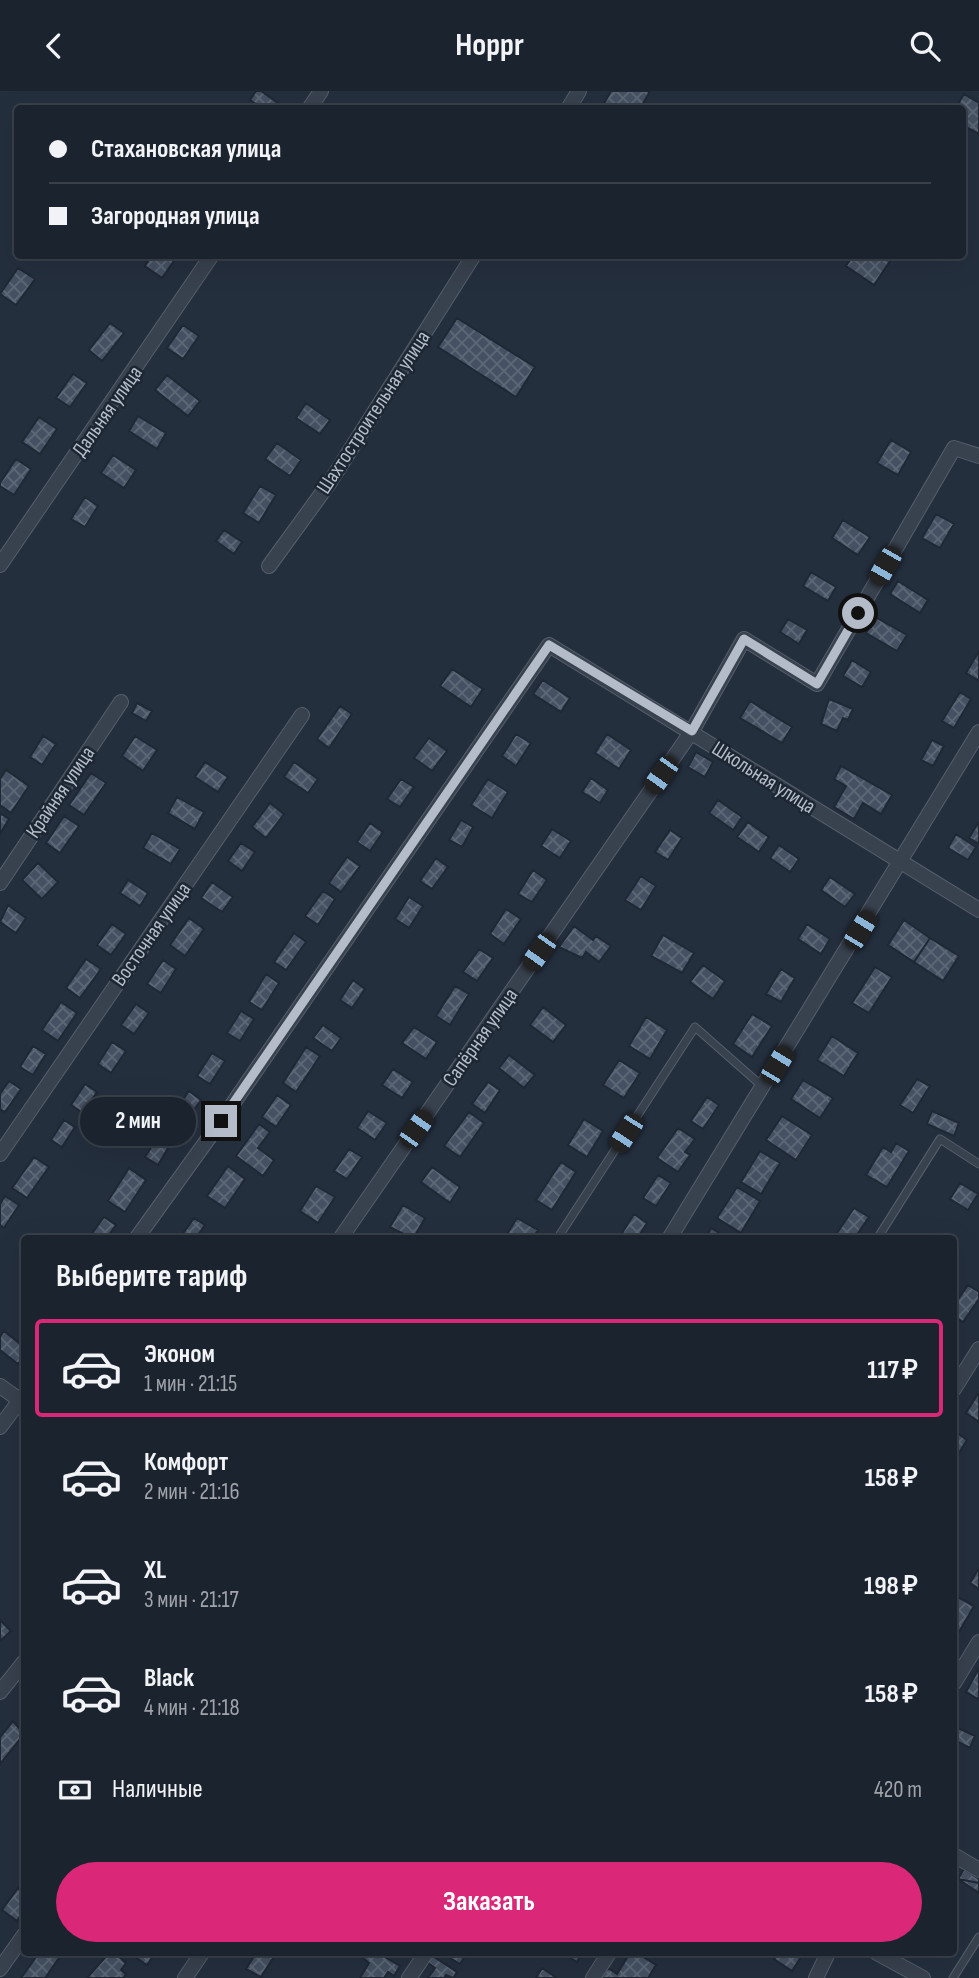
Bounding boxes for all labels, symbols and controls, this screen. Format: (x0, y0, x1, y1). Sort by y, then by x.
text: Hoppr (455, 26, 524, 65)
icon: back (35, 27, 73, 65)
icon: search (906, 27, 944, 65)
text: Стахановская улица (91, 134, 281, 165)
text: Загородная улица (91, 201, 260, 232)
street label: Шахтостроительная улица (311, 326, 435, 499)
street label: Дальняя улица (67, 361, 148, 461)
car (866, 543, 905, 589)
route start (842, 597, 874, 629)
street label: Школьная улица (707, 736, 820, 819)
street label: Крайняя улица (21, 742, 100, 843)
car (641, 752, 682, 798)
street label: Восточная улица (107, 878, 196, 991)
car (841, 907, 880, 953)
car (519, 929, 560, 975)
street label: Сапёрная улица (437, 983, 523, 1091)
car (758, 1042, 797, 1088)
callout: 2 мин (81, 1097, 196, 1145)
route end (205, 1105, 237, 1137)
car (396, 1106, 437, 1152)
text: 2 мин (115, 1107, 161, 1135)
car (606, 1110, 647, 1156)
text: Выберите тариф (56, 1257, 247, 1296)
icon: car (60, 1337, 123, 1400)
text: Эконом (144, 1339, 215, 1370)
text: 117 ₽ (867, 1355, 918, 1386)
text: 1 мин · 21:15 (144, 1370, 237, 1398)
icon: car (60, 1445, 123, 1508)
text: Комфорт (144, 1447, 228, 1478)
text: 158 ₽ (865, 1463, 918, 1494)
text: 2 мин · 21:16 (144, 1478, 240, 1506)
icon: car (60, 1553, 123, 1616)
text: XL (144, 1555, 166, 1586)
text: 198 ₽ (864, 1571, 918, 1602)
text: 3 мин · 21:17 (144, 1586, 239, 1614)
icon: car (60, 1661, 123, 1724)
text: Black (144, 1663, 194, 1694)
text: 158 ₽ (865, 1679, 918, 1710)
text: 4 мин · 21:18 (144, 1694, 240, 1722)
icon: cash (56, 1771, 94, 1809)
text: Наличные (112, 1774, 203, 1805)
text: 420 m (874, 1776, 922, 1804)
button: Заказать (56, 1862, 922, 1942)

